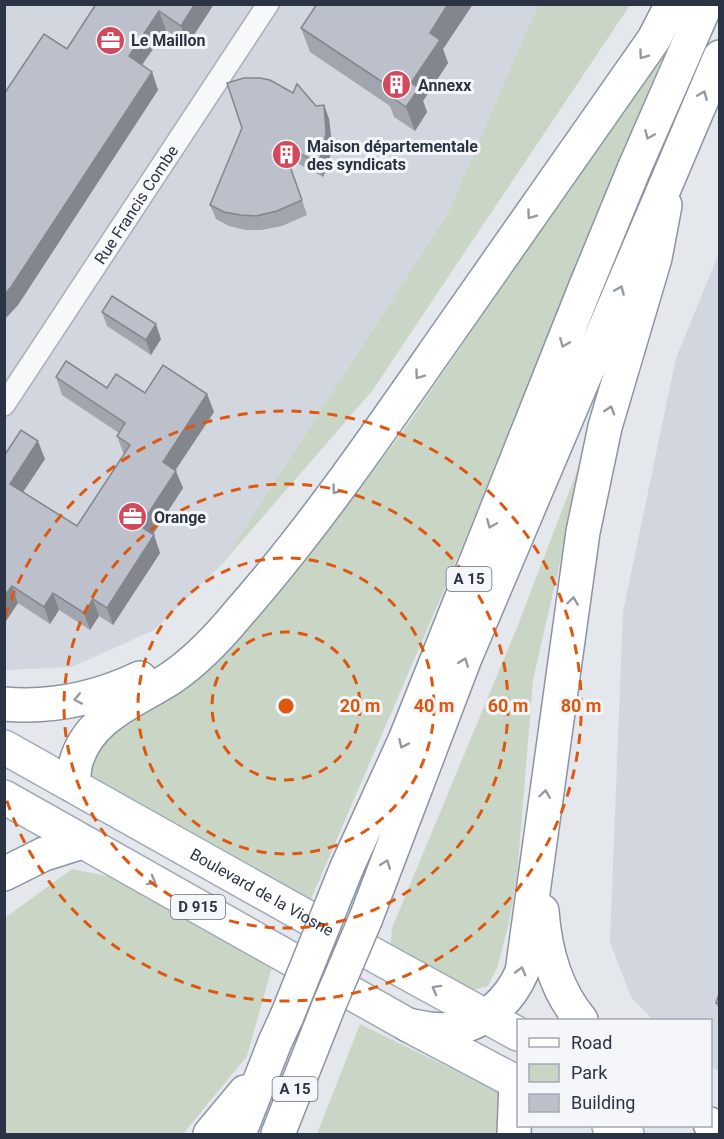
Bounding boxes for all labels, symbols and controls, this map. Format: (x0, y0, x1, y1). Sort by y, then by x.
office icon: Le Maillon (94, 24, 126, 56)
place label: Le Maillon (131, 31, 206, 50)
one-way arrow (639, 48, 650, 59)
building icon: Annexx (381, 69, 413, 101)
place label: Annexx (418, 76, 472, 95)
one-way arrow (696, 90, 708, 101)
one-way arrow (644, 129, 656, 140)
place label: Maison départementale des syndicats (307, 137, 478, 174)
building icon: Maison départementale des syndicats (270, 139, 302, 171)
street label: Rue Francis Combe (91, 142, 182, 268)
one-way arrow (527, 208, 538, 219)
one-way arrow (613, 286, 625, 297)
one-way arrow (558, 337, 571, 347)
one-way arrow (415, 368, 426, 379)
one-way arrow (603, 405, 615, 416)
one-way arrow (333, 484, 344, 495)
office icon: Orange (117, 501, 149, 533)
place label: Orange (154, 508, 206, 527)
one-way arrow (486, 518, 498, 529)
road number: A 15 (446, 567, 492, 591)
one-way arrow (566, 597, 578, 606)
one-way arrow (456, 657, 469, 668)
one-way arrow (74, 692, 84, 705)
text: 20 m (340, 695, 380, 716)
text: 40 m (414, 695, 454, 716)
text: 60 m (488, 695, 528, 716)
text: 80 m (561, 695, 601, 716)
centre of rings (276, 696, 296, 716)
one-way arrow (398, 737, 410, 748)
one-way arrow (539, 790, 551, 799)
street label: Boulevard de la Viosne (187, 845, 337, 940)
one-way arrow (379, 859, 392, 869)
one-way arrow (146, 874, 156, 885)
road number: D 915 (171, 895, 225, 919)
one-way arrow (513, 966, 526, 976)
one-way arrow (431, 985, 442, 996)
legend (517, 1019, 712, 1127)
text: Road (571, 1032, 612, 1053)
text: Park (571, 1062, 608, 1083)
road number: A 15 (272, 1077, 318, 1101)
text: Building (571, 1092, 635, 1113)

